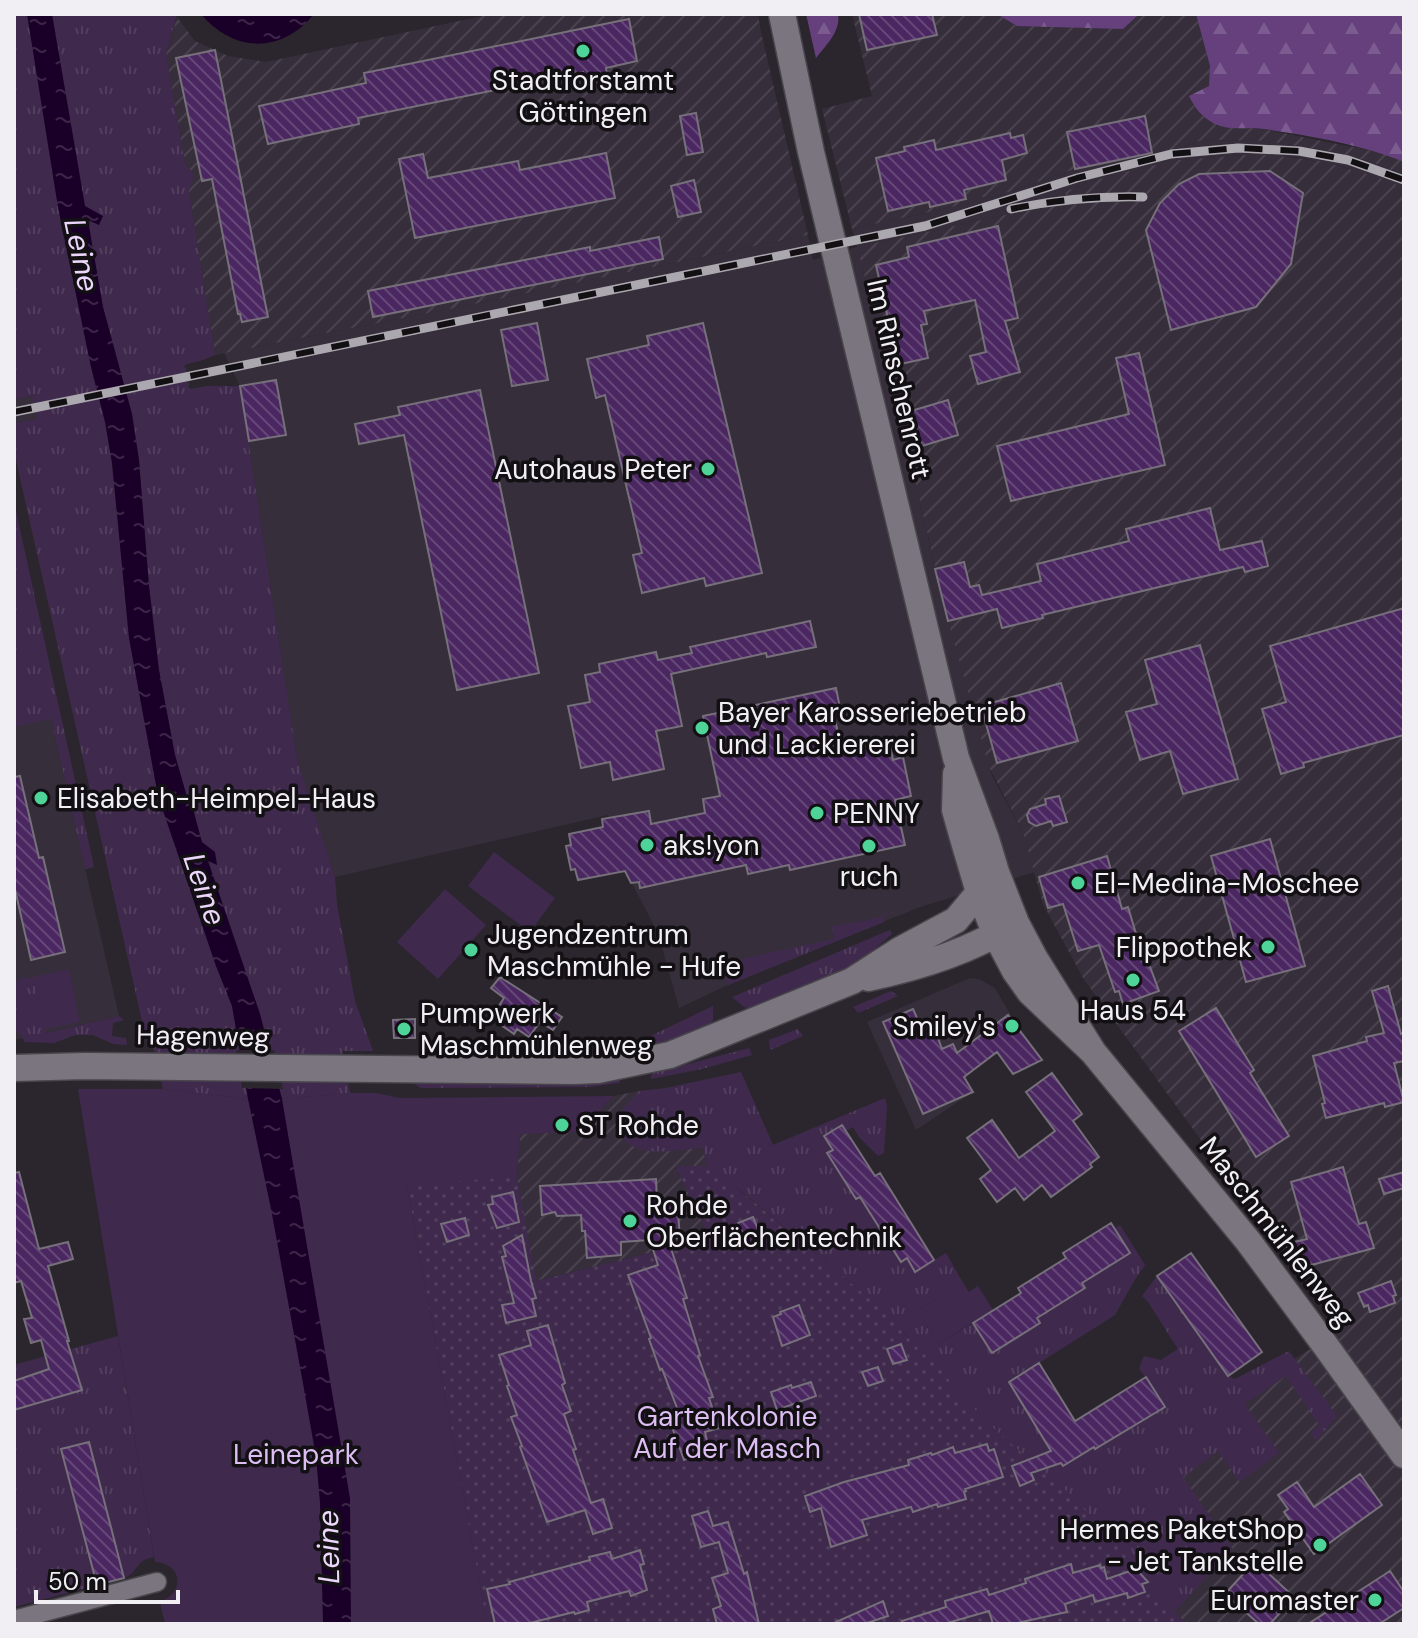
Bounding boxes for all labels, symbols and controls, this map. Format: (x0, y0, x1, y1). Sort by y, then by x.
marker: Stadtforstamt Göttingen (574, 42, 592, 60)
place label: Stadtforstamt Göttingen (492, 62, 674, 131)
water label: Leine (55, 215, 109, 295)
street label: Im Rinschenrott (858, 275, 940, 483)
place label: Autohaus Peter (494, 451, 692, 488)
marker: Autohaus Peter (699, 460, 717, 478)
place label: Bayer Karosseriebetrieb und Lackiererei (718, 694, 1027, 763)
marker: Bayer Karosseriebetrieb und Lackiererei (693, 719, 711, 737)
place label: Elisabeth-Heimpel-Haus (57, 780, 376, 817)
marker: Elisabeth-Heimpel-Haus (32, 789, 50, 807)
place label: PENNY (833, 795, 920, 832)
marker: PENNY (808, 804, 826, 822)
place label: aks!yon (663, 827, 760, 864)
marker: aks!yon (638, 836, 656, 854)
marker: ruch (860, 837, 878, 855)
water label: Leine (175, 848, 235, 930)
place label: ruch (840, 858, 898, 895)
place label: El-Medina-Moschee (1094, 865, 1360, 902)
marker: El-Medina-Moschee (1069, 874, 1087, 892)
place label: Jugendzentrum Maschmühle - Hufe (487, 916, 741, 985)
place label: Flippothek (1116, 929, 1252, 966)
marker: Flippothek (1259, 938, 1277, 956)
marker: Jugendzentrum Maschmühle - Hufe (462, 941, 480, 959)
marker: Haus 54 (1124, 971, 1142, 989)
place label: Haus 54 (1080, 992, 1186, 1029)
place label: Pumpwerk Maschmühlenweg (420, 995, 653, 1064)
place label: Smiley's (892, 1008, 996, 1045)
street label: Hagenweg (136, 1016, 270, 1056)
marker: Smiley's (1003, 1017, 1021, 1035)
marker: Pumpwerk Maschmühlenweg (395, 1020, 413, 1038)
place label: ST Rohde (578, 1107, 699, 1144)
marker: ST Rohde (553, 1116, 571, 1134)
street label: Maschmühlenweg (1191, 1129, 1363, 1335)
place label: Rohde Oberflächentechnik (646, 1187, 902, 1256)
marker: Rohde Oberflächentechnik (621, 1212, 639, 1230)
park label: Gartenkolonie Auf der Masch (633, 1398, 821, 1467)
park label: Leinepark (233, 1436, 359, 1473)
water label: Leine (308, 1510, 348, 1584)
place label: Hermes PaketShop - Jet Tankstelle (1060, 1511, 1304, 1580)
marker: Hermes PaketShop - Jet Tankstelle (1311, 1536, 1329, 1554)
scale bar (36, 1554, 178, 1604)
text: 50 m (48, 1566, 107, 1597)
place label: Euromaster (1210, 1582, 1359, 1619)
marker: Euromaster (1366, 1591, 1384, 1609)

